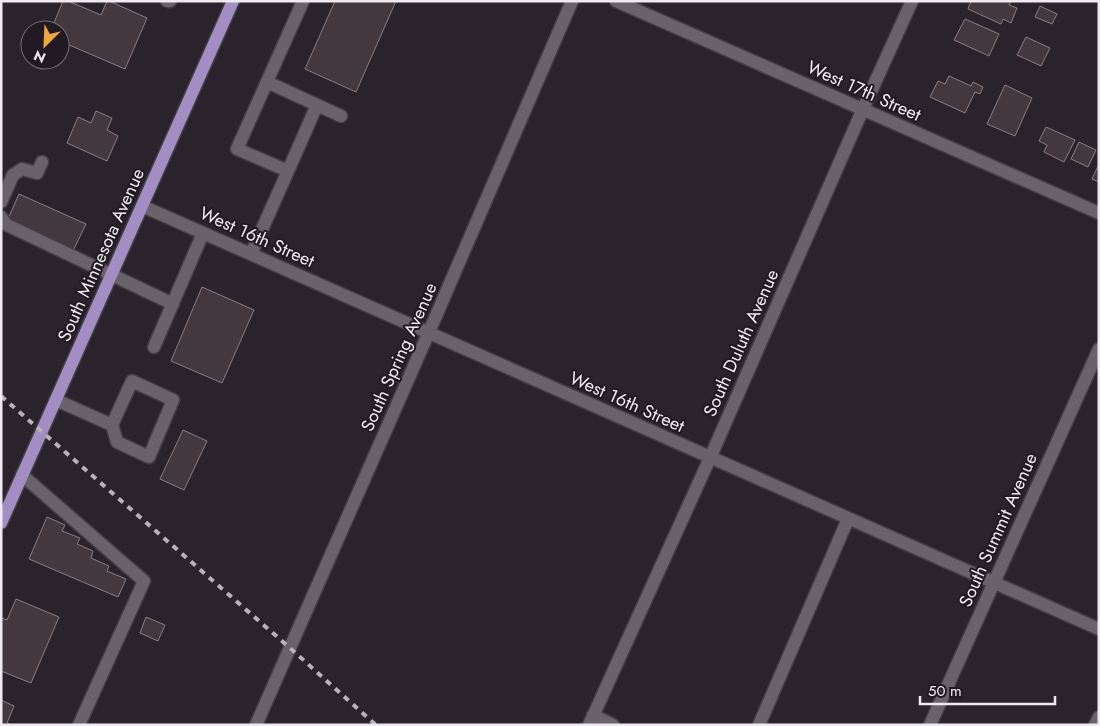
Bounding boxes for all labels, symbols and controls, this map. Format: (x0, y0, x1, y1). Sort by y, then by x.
north arrow (20, 20, 70, 70)
text: N (31, 45, 49, 68)
street label: West 17th Street (803, 54, 926, 128)
street label: South Minnesota Avenue (51, 164, 151, 346)
street label: West 16th Street (195, 200, 319, 274)
street label: South Duluth Avenue (697, 265, 785, 421)
street label: South Spring Avenue (354, 278, 444, 436)
street label: West 16th Street (565, 365, 689, 439)
street label: South Summit Avenue (952, 449, 1044, 611)
scale bar (920, 674, 1055, 706)
text: 50 m (928, 680, 962, 702)

